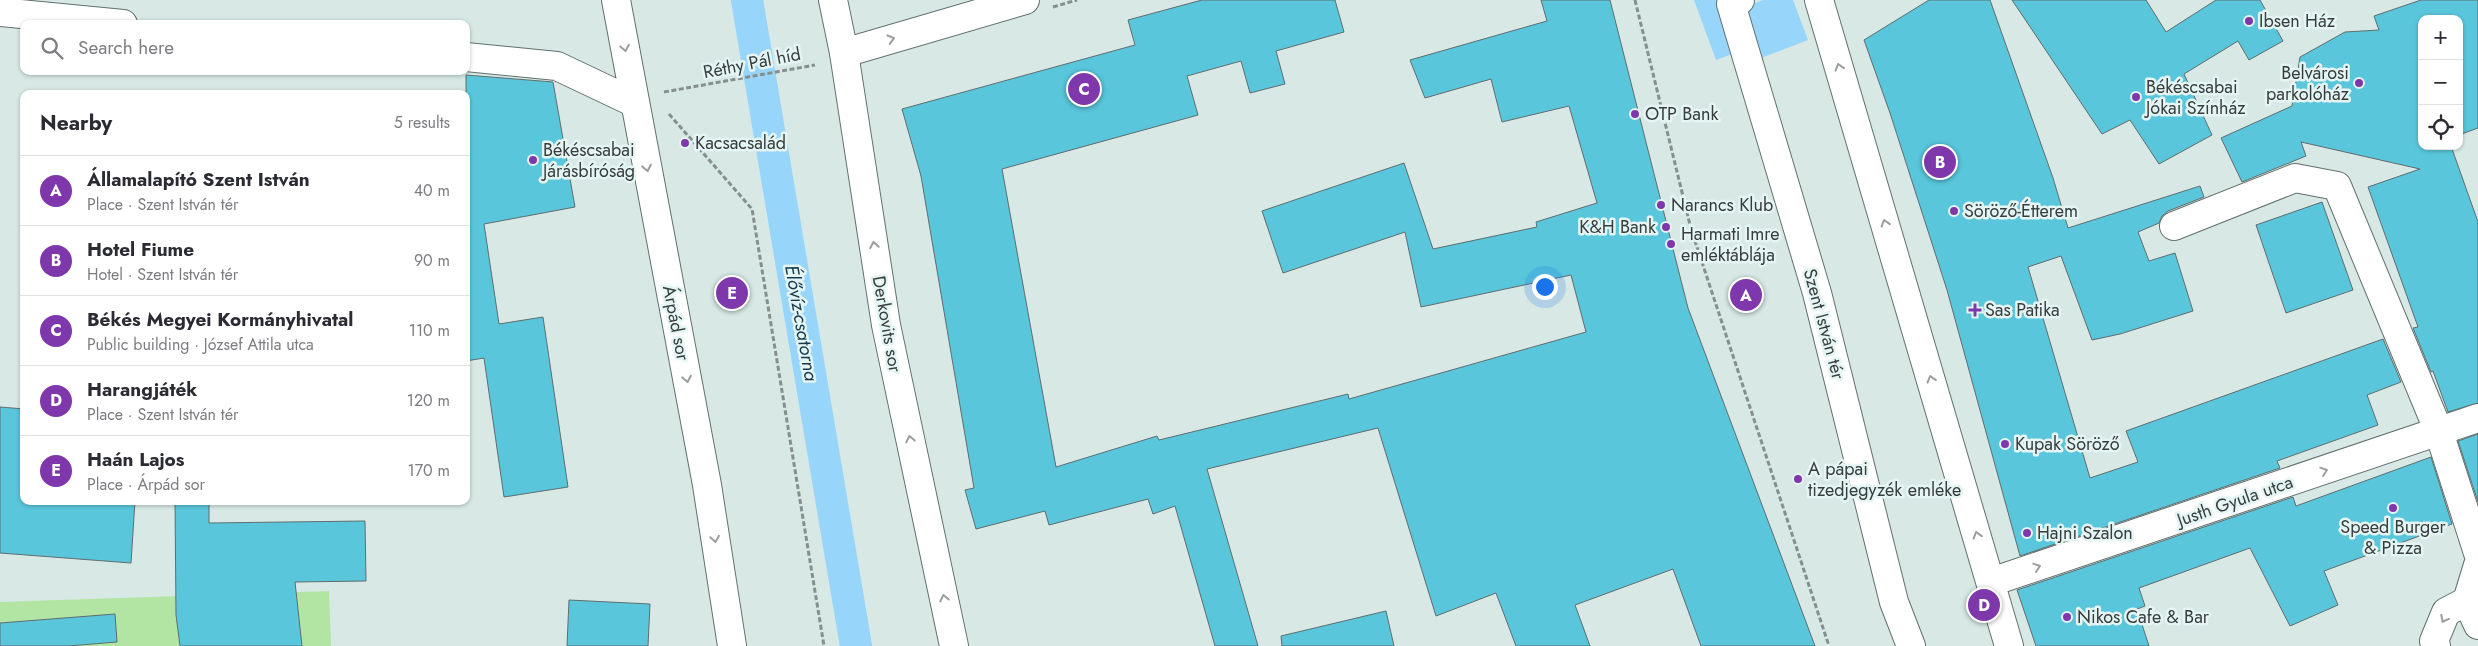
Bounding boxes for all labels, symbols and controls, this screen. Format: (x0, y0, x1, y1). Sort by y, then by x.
place label: Ibsen Ház (2259, 8, 2336, 34)
marker: Ibsen Ház (2243, 15, 2255, 27)
map controls (2418, 15, 2463, 150)
button: + (2418, 15, 2463, 60)
search box (20, 20, 470, 75)
icon: search (38, 34, 66, 62)
text: Search here (78, 34, 174, 61)
one-way arrow (886, 35, 894, 45)
street label: Réthy Pál híd (701, 41, 803, 85)
one-way arrow (619, 44, 629, 52)
place label: Belvárosi parkolóház (2266, 60, 2350, 107)
button: − (2418, 60, 2463, 105)
one-way arrow (1834, 64, 1844, 72)
pin: C (1068, 70, 1100, 108)
place label: Békéscsabai Jókai Színház (2144, 74, 2246, 121)
marker: Belvárosi parkolóház (2353, 77, 2365, 89)
marker: Békéscsabai Jókai Színház (2130, 91, 2142, 103)
place label: OTP Bank (1645, 101, 1718, 127)
button: locate (2418, 105, 2463, 150)
text: Nearby (40, 108, 112, 138)
marker: OTP Bank (1629, 108, 1641, 120)
text: 5 results (394, 111, 450, 134)
place label: Kacsacsalád (695, 130, 786, 156)
place label: Békéscsabai Járásbíróság (541, 137, 635, 184)
marker: Kacsacsalád (679, 137, 691, 149)
pin: B (1924, 143, 1956, 181)
marker: Békéscsabai Járásbíróság (527, 154, 539, 166)
one-way arrow (641, 163, 652, 172)
text: Államalapító Szent István (87, 166, 310, 193)
text: A (50, 179, 62, 202)
text: 40 m (414, 179, 450, 202)
place label: Narancs Klub (1671, 192, 1773, 218)
text: Place · Szent István tér (87, 193, 238, 216)
place label: Söröző-Étterem (1964, 198, 2078, 224)
marker: Narancs Klub (1655, 199, 1667, 211)
marker: Söröző-Étterem (1948, 205, 1960, 217)
place label: K&H Bank (1579, 214, 1656, 240)
one-way arrow (1880, 219, 1891, 228)
marker: K&H Bank (1660, 221, 1672, 233)
place label: Harmati Imre emléktáblája (1681, 221, 1779, 268)
text: Hotel Fiume (87, 236, 194, 263)
marker: Harmati Imre emléktáblája (1665, 238, 1677, 250)
one-way arrow (869, 241, 879, 250)
text: B (51, 249, 61, 272)
text: 90 m (414, 249, 450, 272)
text: Hotel · Szent István tér (87, 263, 238, 286)
water label: Élővíz-csatorna (778, 263, 825, 384)
street label: Szent István tér (1797, 266, 1851, 383)
pin: E (716, 274, 748, 312)
street label: Derkovits sor (866, 274, 908, 375)
your location (1532, 274, 1558, 300)
pin: A (1730, 276, 1762, 314)
street label: Árpád sor (656, 283, 696, 364)
place label: Sas Patika (1985, 297, 2060, 323)
marker: Sas Patika (1969, 304, 1981, 316)
text: Békés Megyei Kormányhivatal (87, 306, 353, 333)
text: C (50, 319, 62, 342)
text: 110 m (409, 319, 450, 342)
text: Public building · József Attila utca (87, 333, 314, 356)
one-way arrow (681, 375, 691, 384)
one-way arrow (1927, 375, 1937, 384)
text: Harangjáték (87, 376, 197, 403)
text: D (50, 389, 62, 412)
text: 120 m (407, 389, 450, 412)
text: Place · Szent István tér (87, 403, 238, 426)
place label: Kupak Söröző (2015, 431, 2120, 457)
one-way arrow (905, 435, 916, 444)
marker: Kupak Söröző (1999, 438, 2011, 450)
text: Haán Lajos (87, 446, 184, 473)
place label: A pápai tizedjegyzék emléke (1808, 456, 1961, 503)
text: E (51, 459, 61, 482)
text: 170 m (408, 459, 450, 482)
one-way arrow (2319, 466, 2327, 476)
street label: Justh Gyula utca (2172, 469, 2296, 534)
text: Place · Árpád sor (87, 473, 205, 496)
marker: A pápai tizedjegyzék emléke (1792, 473, 1804, 485)
marker: Speed Burger & Pizza (2387, 502, 2399, 514)
place label: Speed Burger & Pizza (2340, 514, 2447, 561)
place label: Hajni Szalon (2037, 520, 2133, 546)
marker: Hajni Szalon (2021, 527, 2033, 539)
one-way arrow (1973, 531, 1983, 539)
one-way arrow (709, 535, 720, 543)
one-way arrow (2032, 563, 2041, 573)
pin: D (1968, 586, 2000, 624)
one-way arrow (939, 594, 949, 603)
place label: Nikos Cafe & Bar (2077, 604, 2210, 630)
marker: Nikos Cafe & Bar (2061, 611, 2073, 623)
one-way arrow (2440, 613, 2450, 622)

